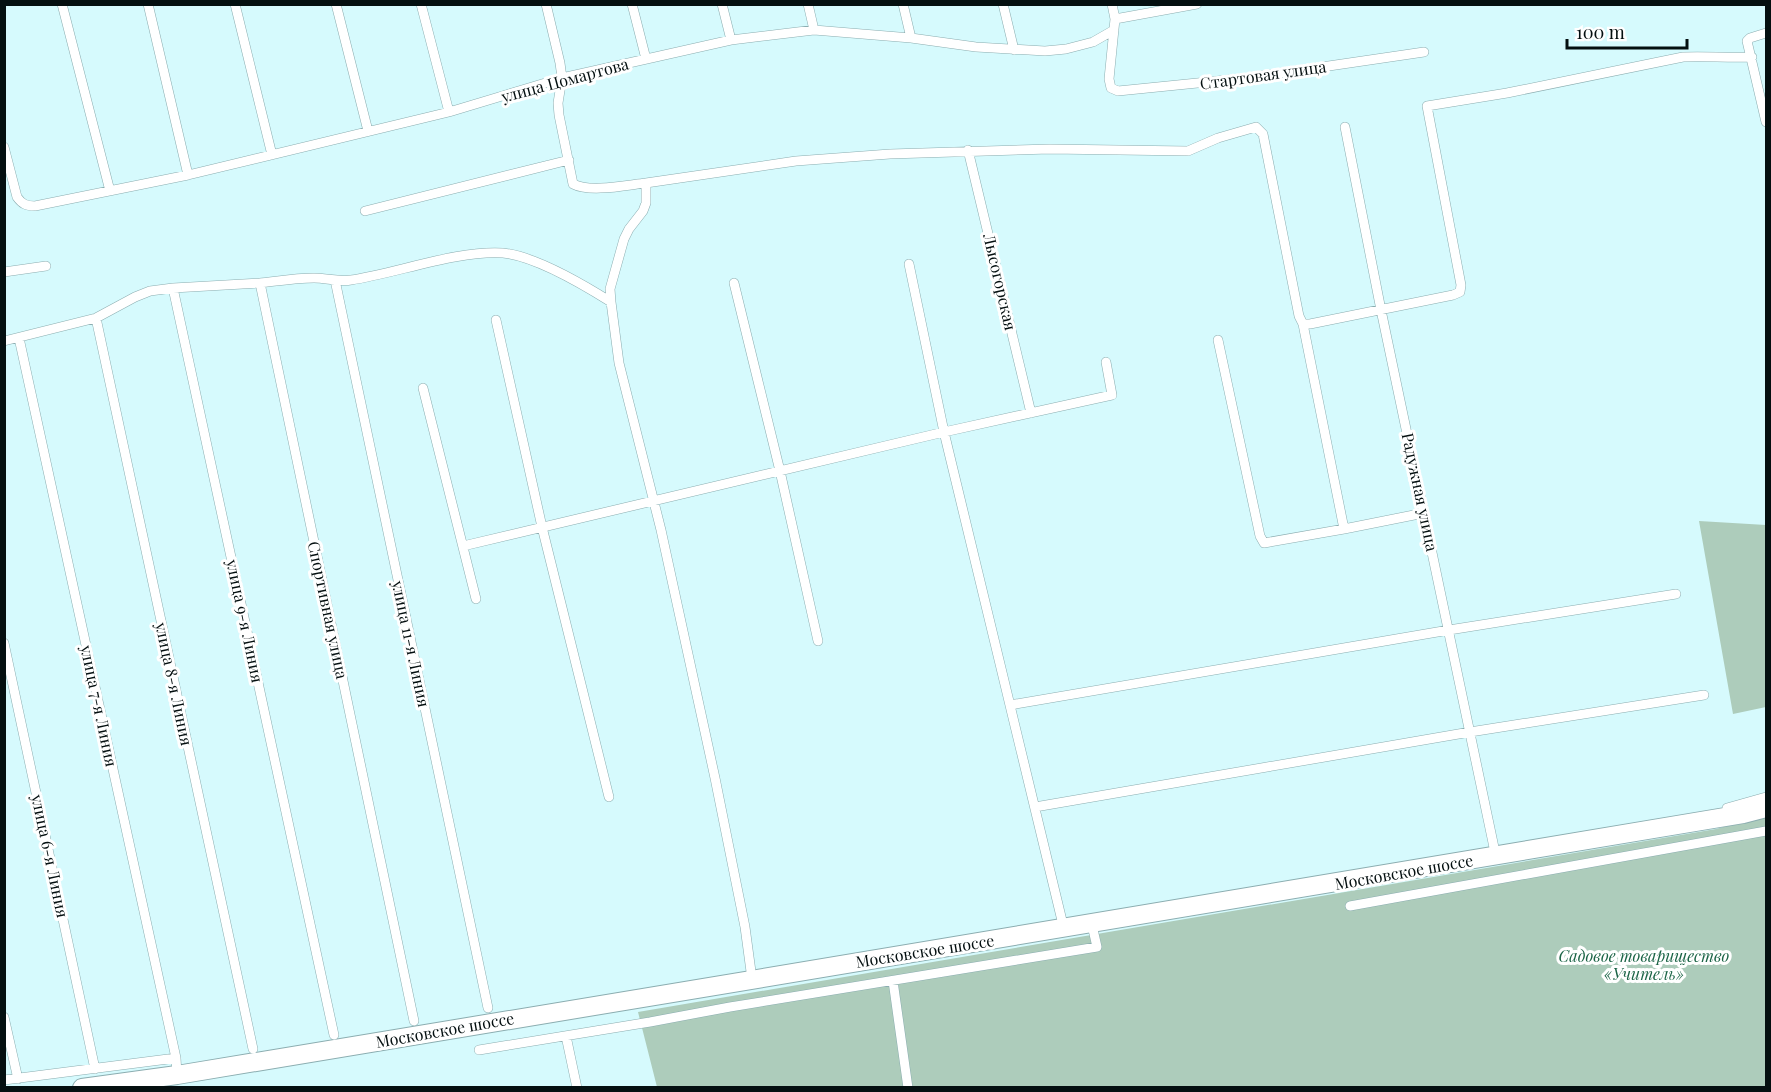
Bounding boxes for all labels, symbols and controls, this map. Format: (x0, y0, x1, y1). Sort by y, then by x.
scale bar (1567, 12, 1687, 50)
text: 100 m (1576, 20, 1625, 44)
street label: улица Цомартова (498, 52, 631, 107)
street label: Стартовая улица (1198, 55, 1327, 94)
street label: Лысогорская (979, 230, 1022, 333)
street label: Радужная улица (1398, 431, 1443, 553)
street label: Спортивная улица (304, 539, 353, 681)
street label: улица 9-я Линия (222, 556, 269, 685)
street label: улица 11-я Линия (388, 578, 435, 709)
street label: улица 8-я Линия (151, 619, 198, 748)
street label: улица 7-я Линия (76, 642, 123, 769)
street label: улица 6-я Линия (27, 791, 74, 920)
street label: Московское шоссе (1333, 849, 1475, 894)
street label: Московское шоссе (854, 929, 996, 972)
park label: Садовое товарищество «Учитель» (1559, 945, 1730, 984)
street label: Московское шоссе (374, 1007, 516, 1052)

